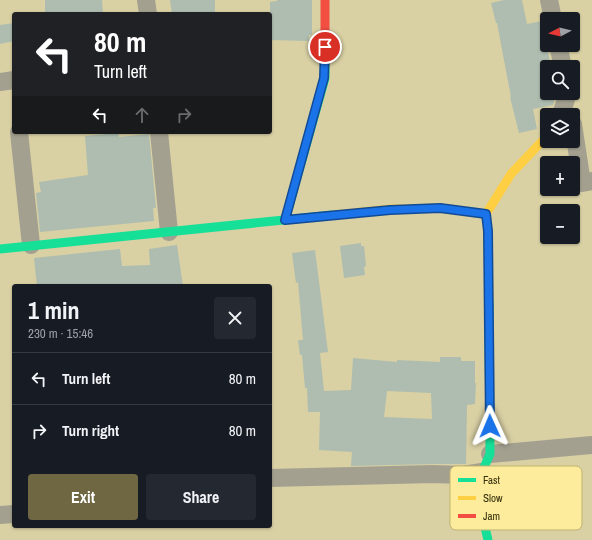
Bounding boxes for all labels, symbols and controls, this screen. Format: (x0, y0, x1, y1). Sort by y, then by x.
north arrow (540, 12, 580, 52)
map controls (540, 12, 580, 244)
text: 80 m (94, 23, 146, 61)
icon: left (28, 28, 80, 80)
pin (308, 30, 342, 64)
icon: arrive (314, 36, 336, 58)
text: Turn left (94, 59, 147, 84)
button: search (540, 60, 580, 100)
icon: left (89, 104, 111, 126)
icon: ahead (131, 104, 153, 126)
icon: right (173, 104, 195, 126)
button: layers (540, 108, 580, 148)
button: + (540, 156, 580, 196)
button: − (540, 204, 580, 244)
text: 1 min (28, 294, 79, 326)
button: close (214, 297, 256, 339)
text: 230 m · 15:46 (28, 325, 93, 342)
icon: left (28, 368, 50, 390)
text: Turn left (62, 368, 110, 389)
text: 80 m (229, 368, 256, 389)
position arrow (469, 405, 511, 447)
icon: right (28, 420, 50, 442)
text: Turn right (62, 420, 119, 441)
text: 80 m (229, 420, 256, 441)
legend (450, 466, 582, 530)
text: Fast (483, 473, 501, 487)
button: Exit (28, 474, 138, 520)
button: Share (146, 474, 256, 520)
text: Slow (483, 491, 503, 505)
text: Jam (483, 509, 500, 523)

